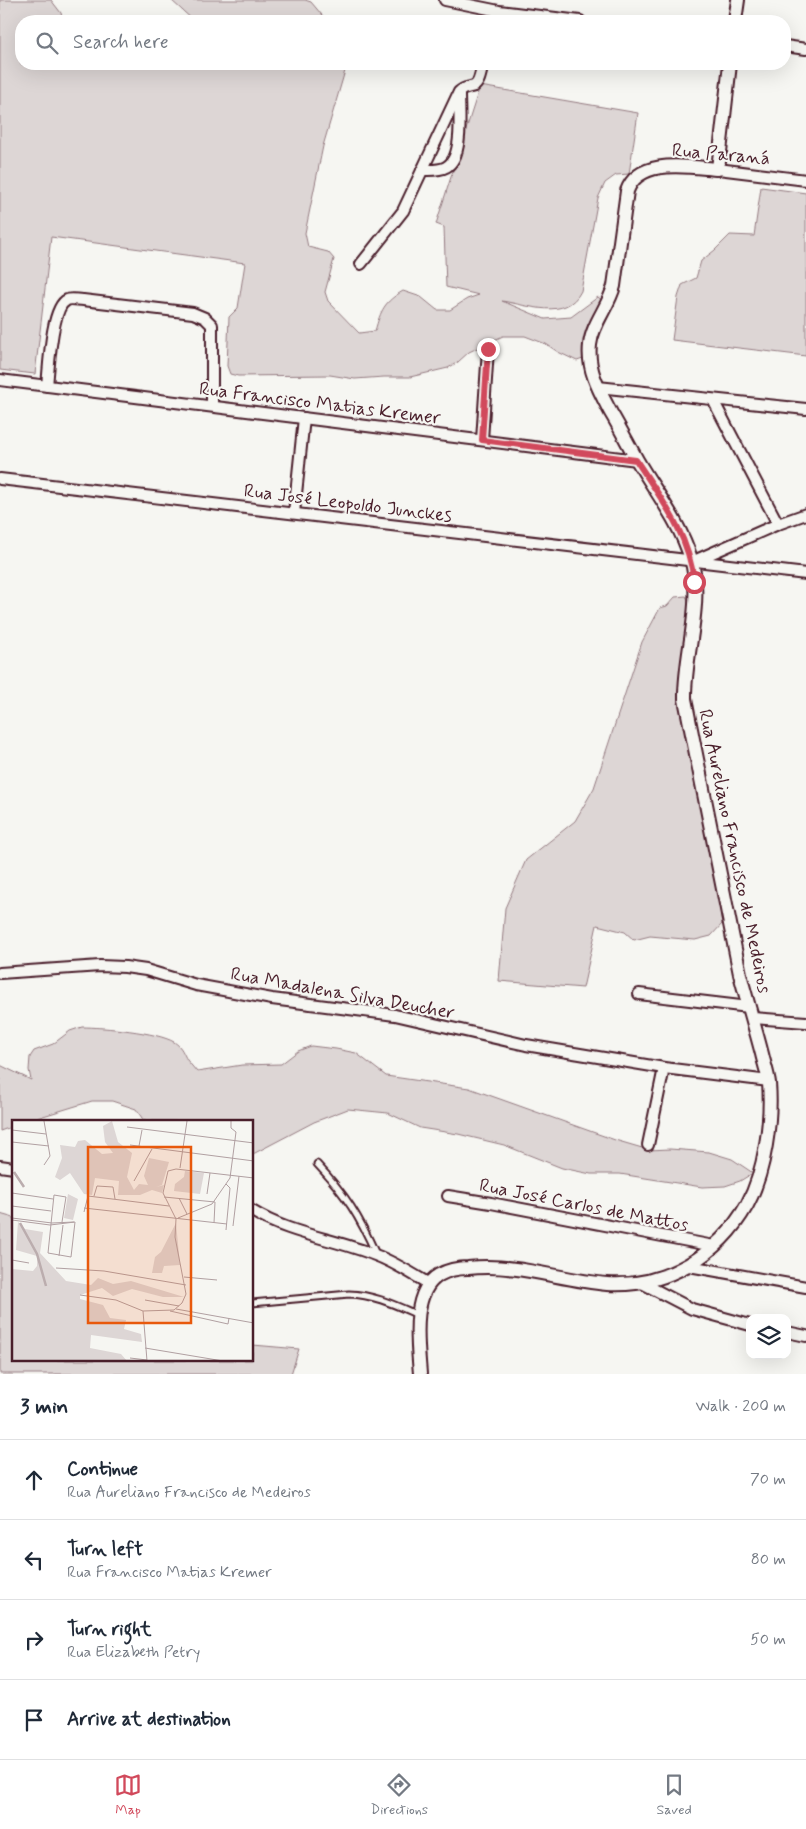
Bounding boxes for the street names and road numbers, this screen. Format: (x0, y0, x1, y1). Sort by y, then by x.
street label: Rua Paraná (671, 138, 771, 171)
street label: Rua Francisco Matias Kremer (198, 376, 442, 431)
street label: Rua José Leopoldo Junckes (242, 478, 453, 529)
street label: Rua Aureliano Francisco de Medeiros (692, 707, 777, 996)
street label: Rua Madalena Silva Deucher (229, 961, 457, 1026)
street label: Rua José Carlos de Mattos (477, 1173, 691, 1238)

